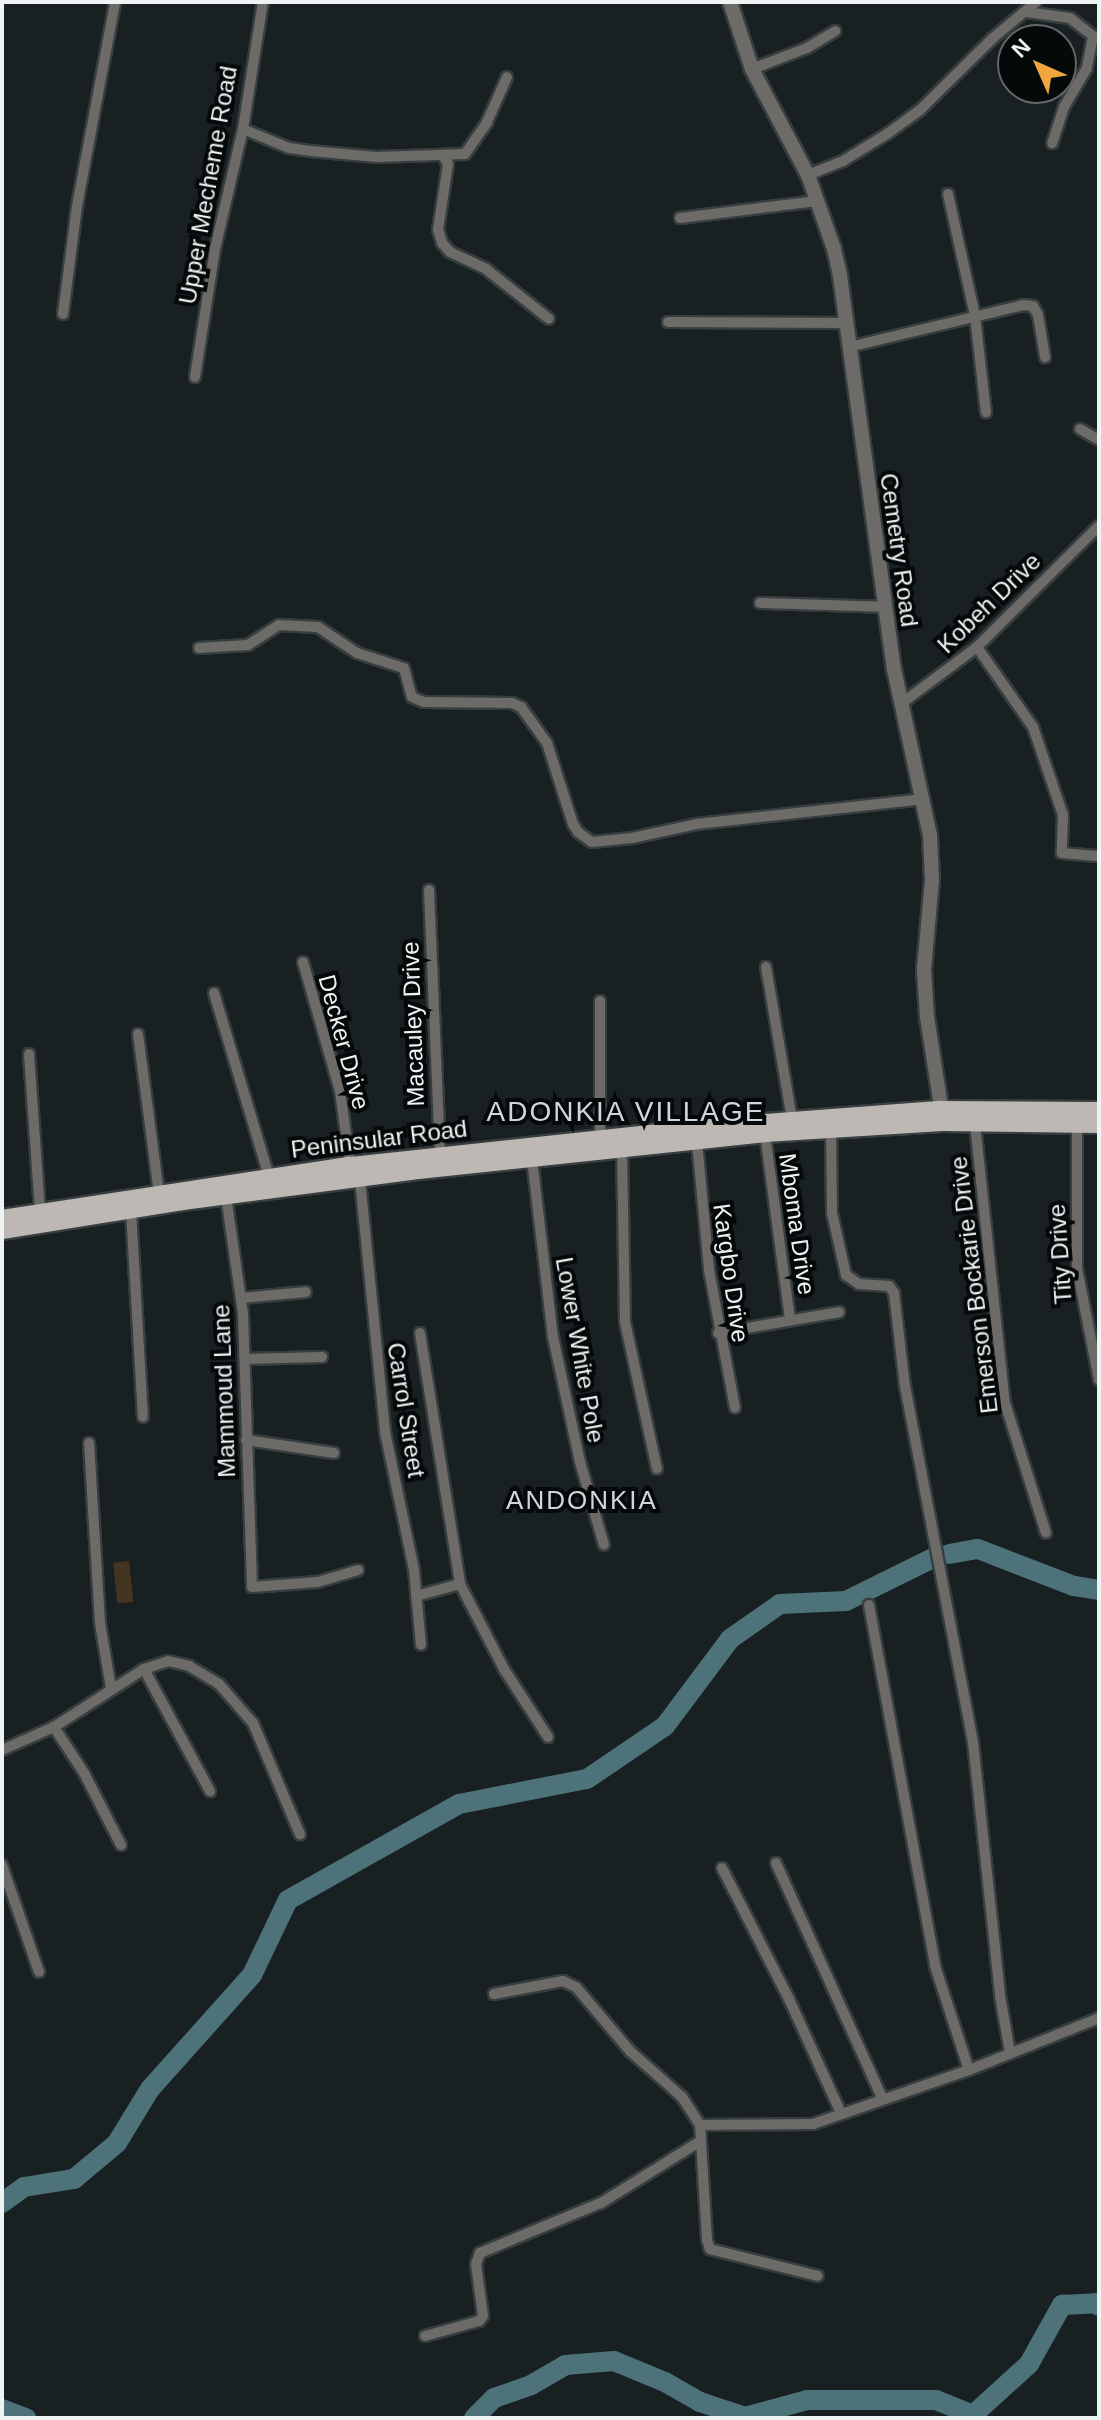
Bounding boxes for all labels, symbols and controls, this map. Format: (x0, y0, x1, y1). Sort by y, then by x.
north arrow (997, 24, 1077, 104)
text: N (1007, 34, 1036, 63)
street label: Upper Mecheme Road (173, 64, 243, 306)
street label: Cemetry Road (874, 471, 924, 629)
street label: Kobeh Drive (931, 547, 1047, 659)
street label: Macauley Drive (396, 941, 430, 1107)
street label: Decker Drive (312, 971, 376, 1113)
district label: ADONKIA VILLAGE (486, 1095, 766, 1129)
street label: Peninsular Road (289, 1114, 469, 1164)
street label: Mboma Drive (773, 1151, 821, 1297)
street label: Emerson Bockarie Drive (944, 1155, 1004, 1415)
street label: Kargbo Drive (707, 1202, 755, 1344)
street label: Tity Drive (1042, 1203, 1078, 1305)
street label: Lower White Pole (549, 1255, 611, 1445)
street label: Mammoud Lane (207, 1304, 241, 1478)
street label: Carrol Street (381, 1341, 431, 1479)
district label: ANDONKIA (506, 1485, 658, 1517)

